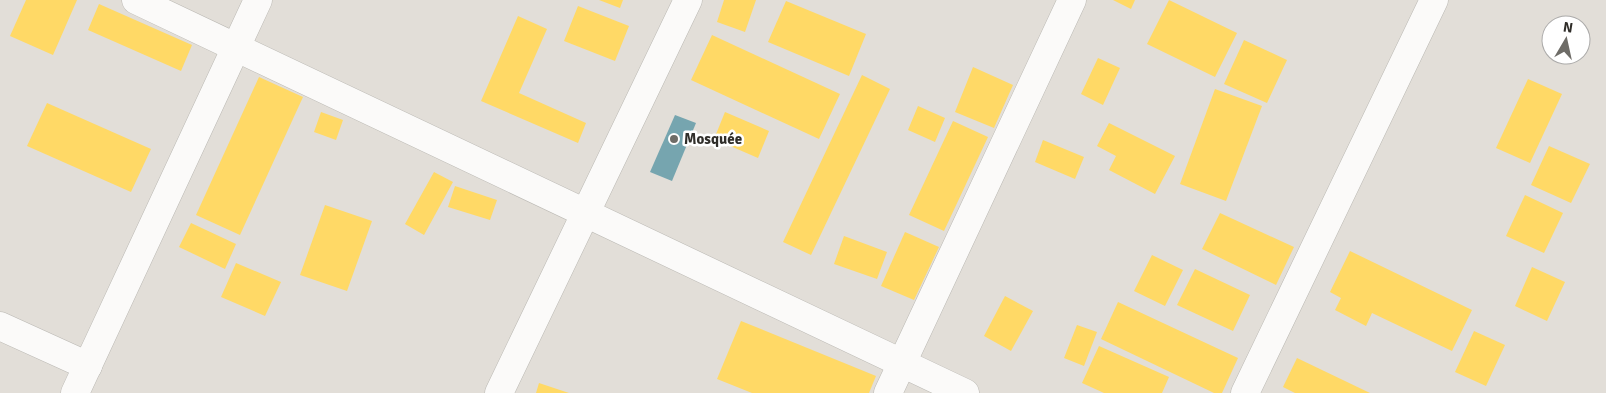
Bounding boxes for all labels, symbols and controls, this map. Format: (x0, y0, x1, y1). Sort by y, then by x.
north arrow (1541, 15, 1591, 65)
text: N (1562, 18, 1574, 37)
place label: Mosquée (684, 130, 742, 148)
marker: Mosquée (668, 133, 680, 145)

